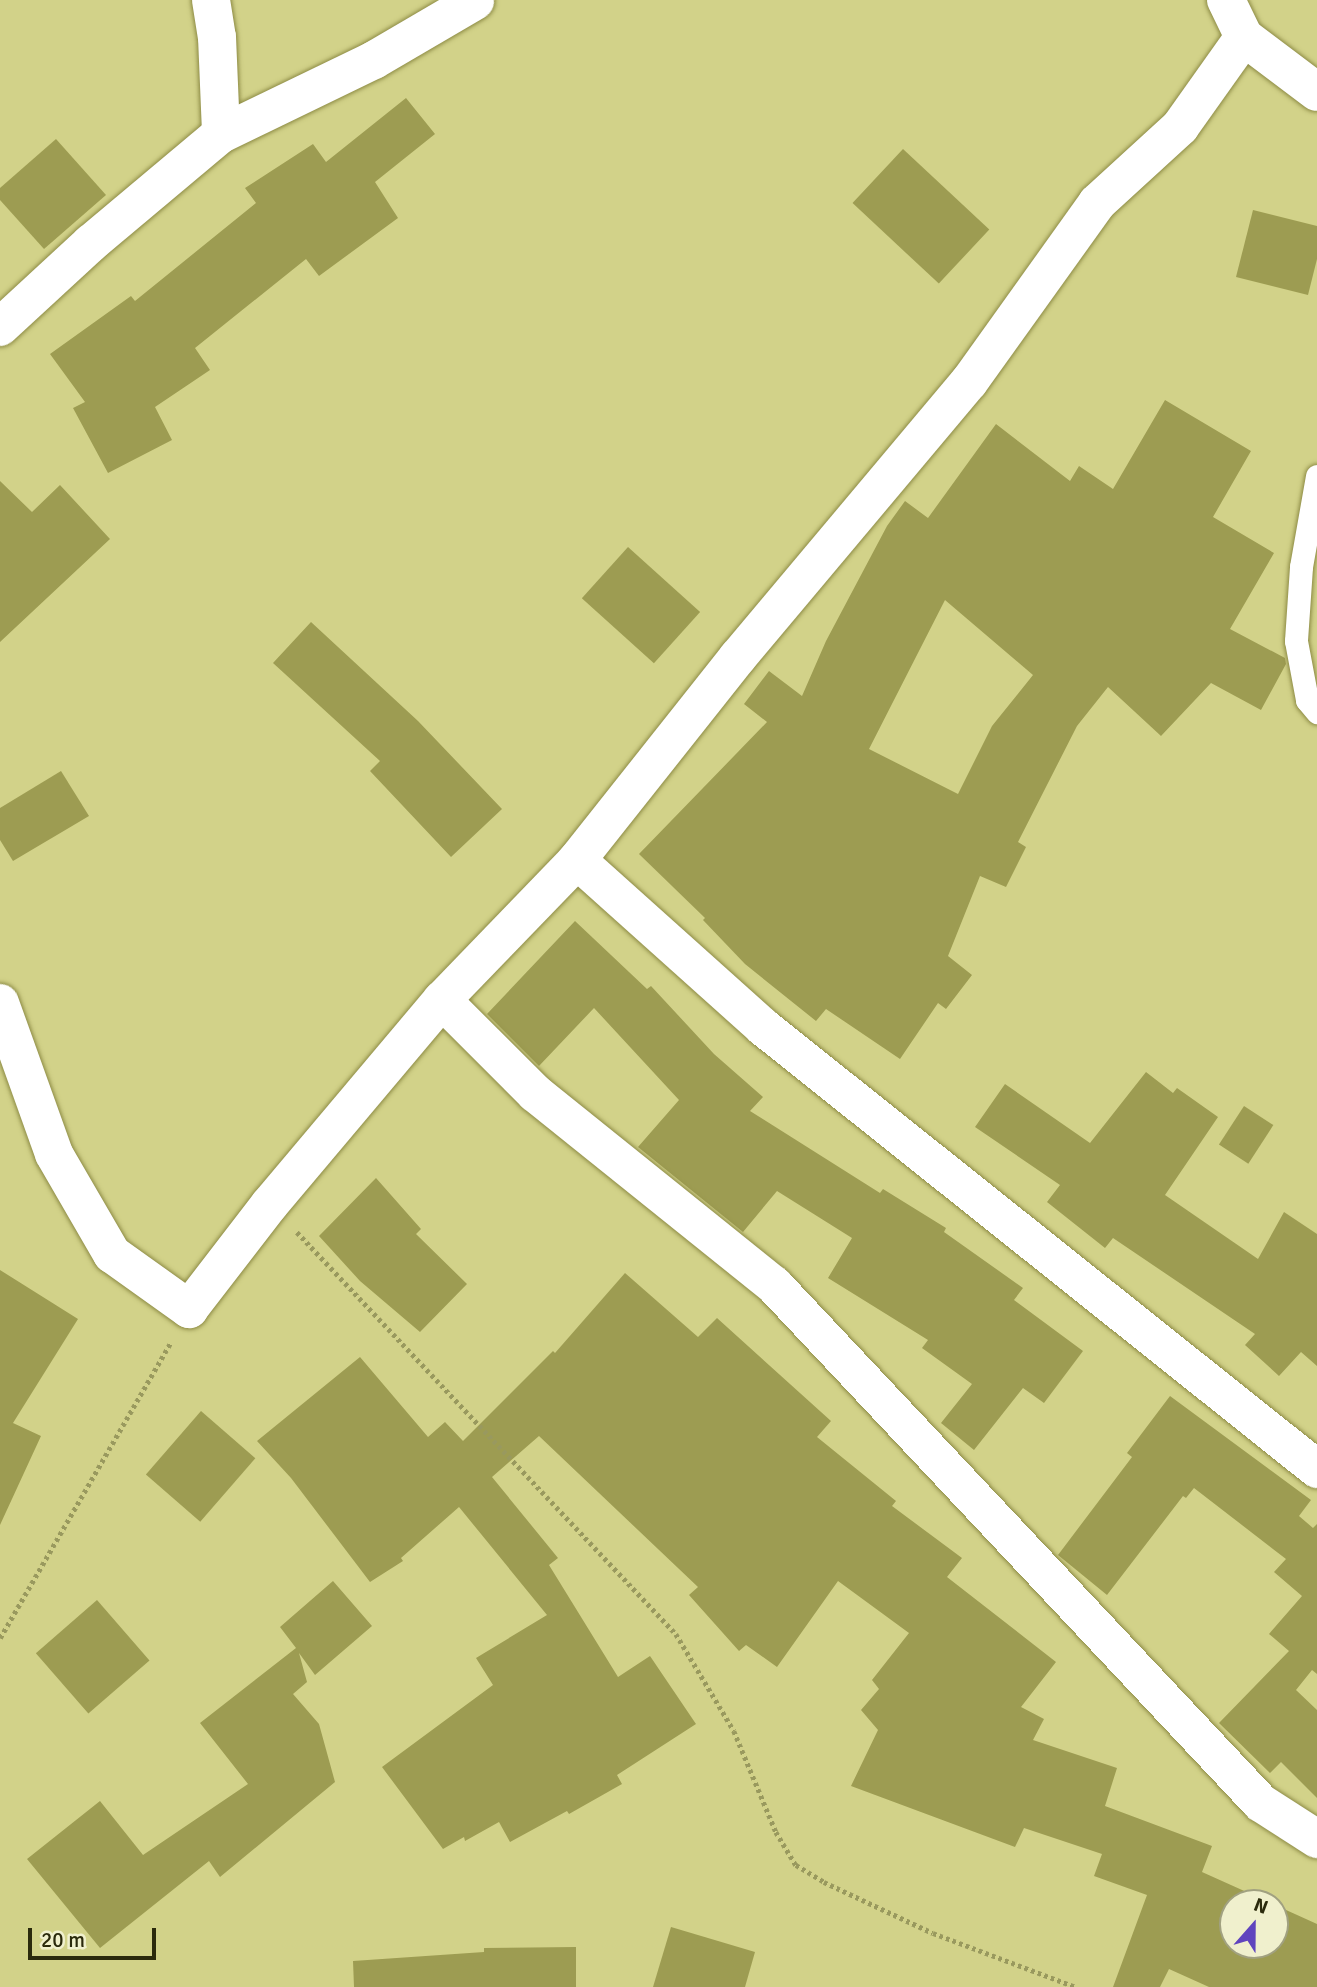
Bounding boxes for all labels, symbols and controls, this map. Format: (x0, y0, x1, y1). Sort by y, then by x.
north arrow (1219, 1889, 1289, 1959)
text: N (1250, 1893, 1271, 1920)
scale bar (32, 1913, 159, 1957)
text: 20 m (41, 1927, 85, 1953)

